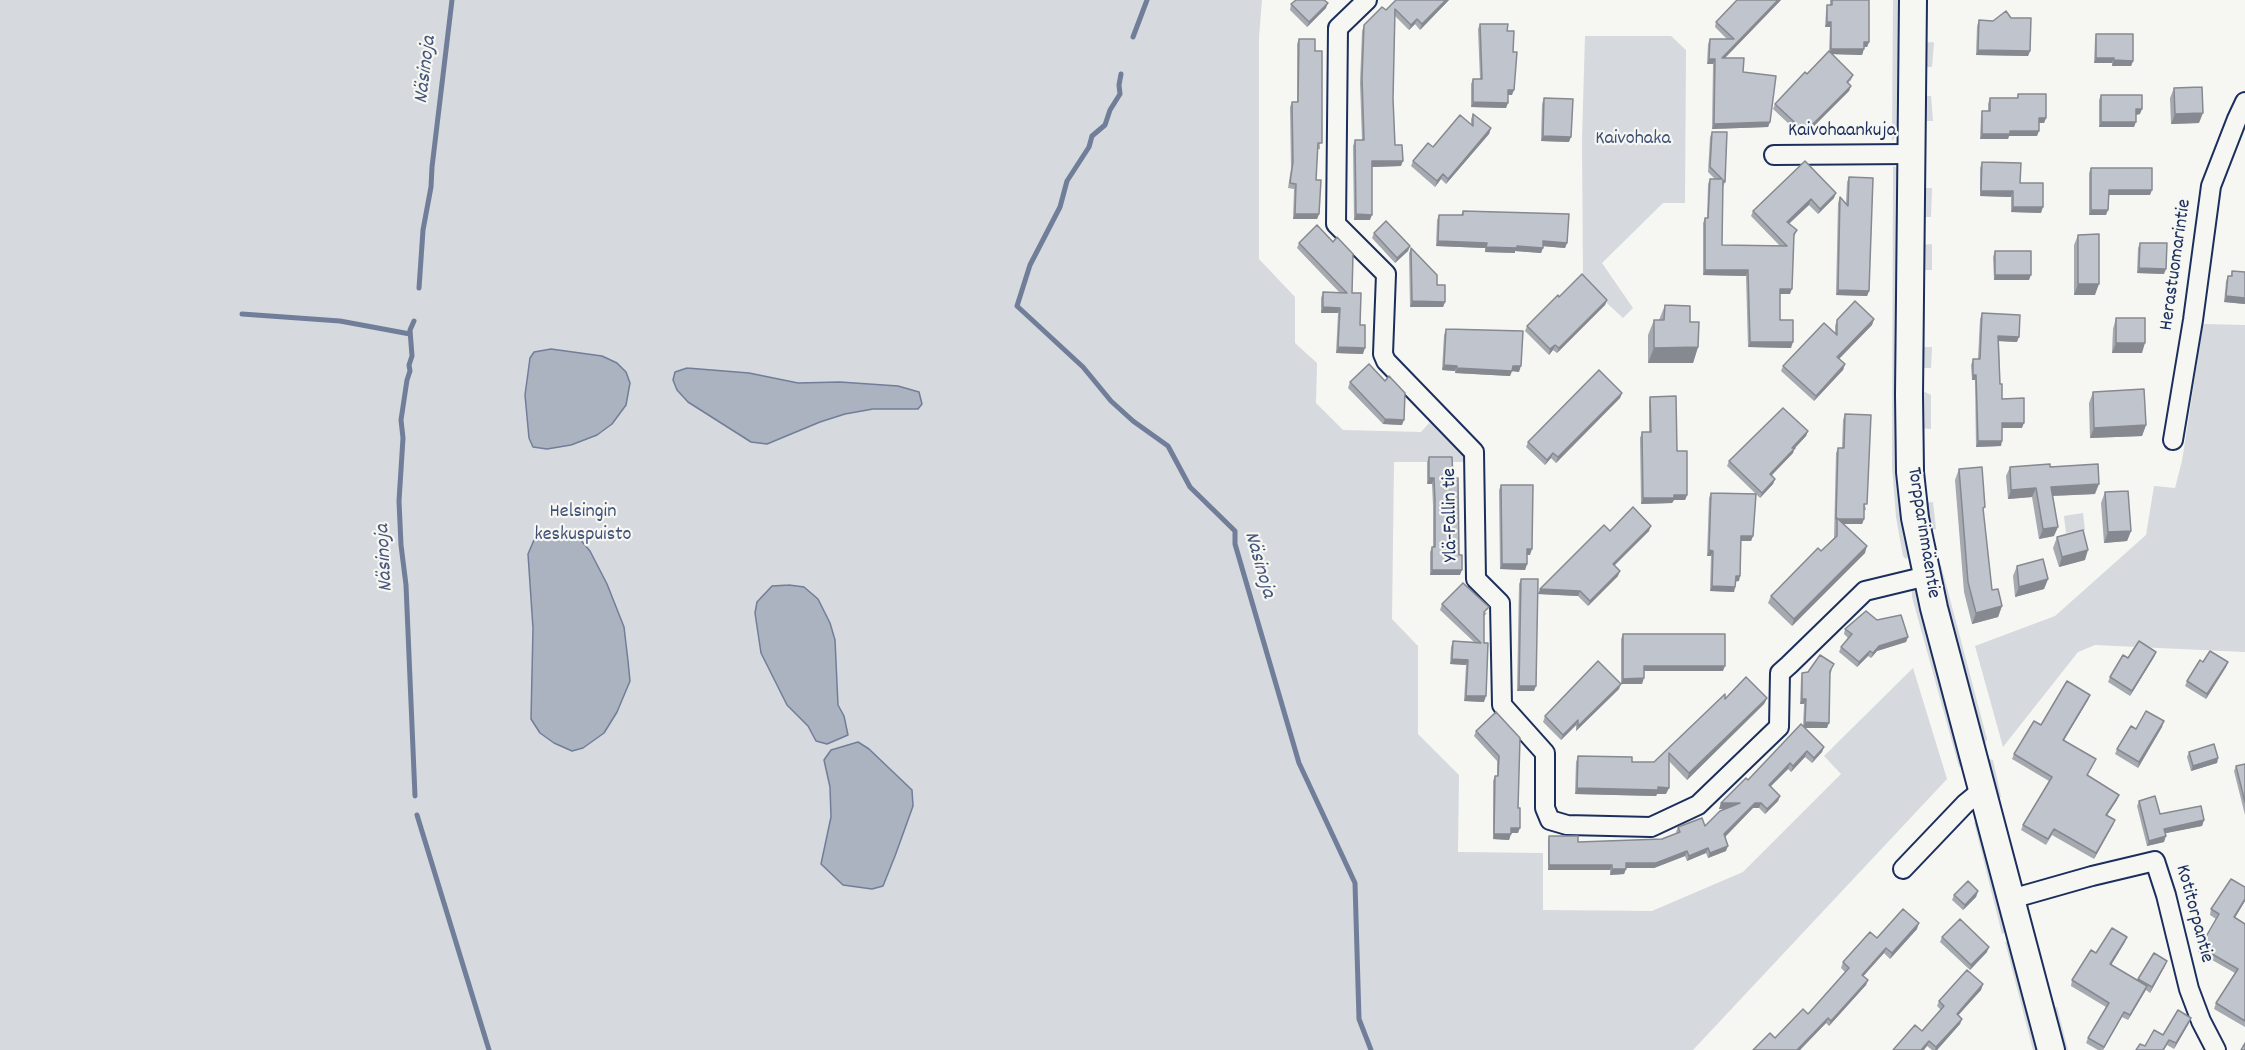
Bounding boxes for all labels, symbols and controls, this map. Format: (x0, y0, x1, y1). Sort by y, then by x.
water label: Näsinoja (410, 35, 444, 105)
street label: Kaivohaankuja (1788, 120, 1896, 144)
park label: Kaivohaka (1595, 128, 1671, 152)
street label: Herastuomarintie (2156, 198, 2198, 332)
street label: Torpparinmäentie (1900, 466, 1944, 600)
street label: Ylä-Fallin tie (1439, 468, 1465, 562)
park label: Helsingin keskuspuisto (535, 501, 631, 548)
water label: Näsinoja (372, 523, 400, 593)
water label: Näsinoja (1237, 529, 1279, 601)
street label: Kotitorpantie (2168, 862, 2218, 966)

